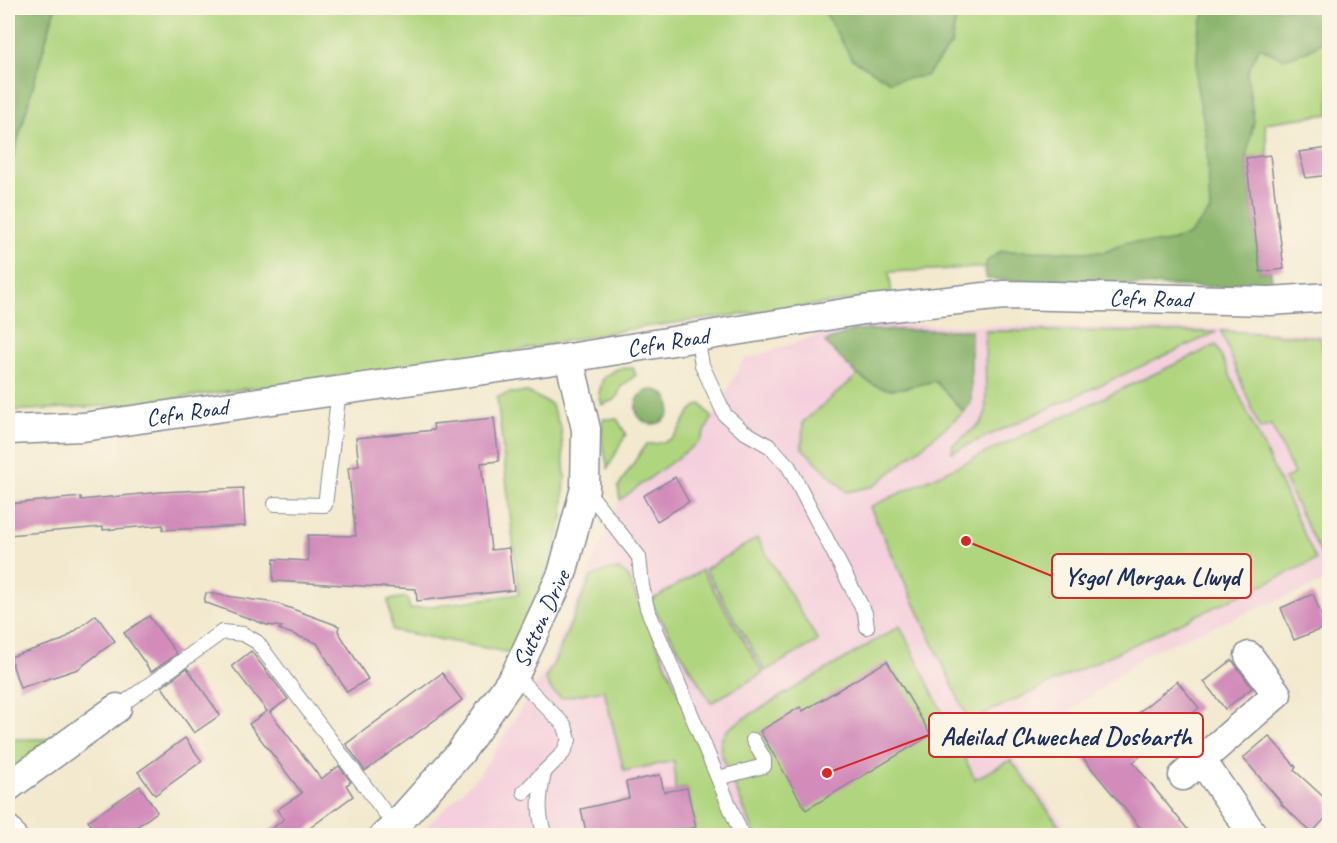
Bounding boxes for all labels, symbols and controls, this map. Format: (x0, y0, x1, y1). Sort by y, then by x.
street label: Cefn Road (1109, 282, 1195, 314)
street label: Cefn Road (625, 320, 714, 363)
street label: Cefn Road (144, 391, 233, 433)
callout: Ysgol Morgan Llwyd (1052, 554, 1251, 598)
text: Ysgol Morgan Llwyd (1064, 560, 1244, 593)
street label: Sutton Drive (506, 563, 578, 672)
callout: Adeilad Chweched Dosbarth (929, 713, 1203, 757)
text: Adeilad Chweched Dosbarth (940, 720, 1193, 753)

